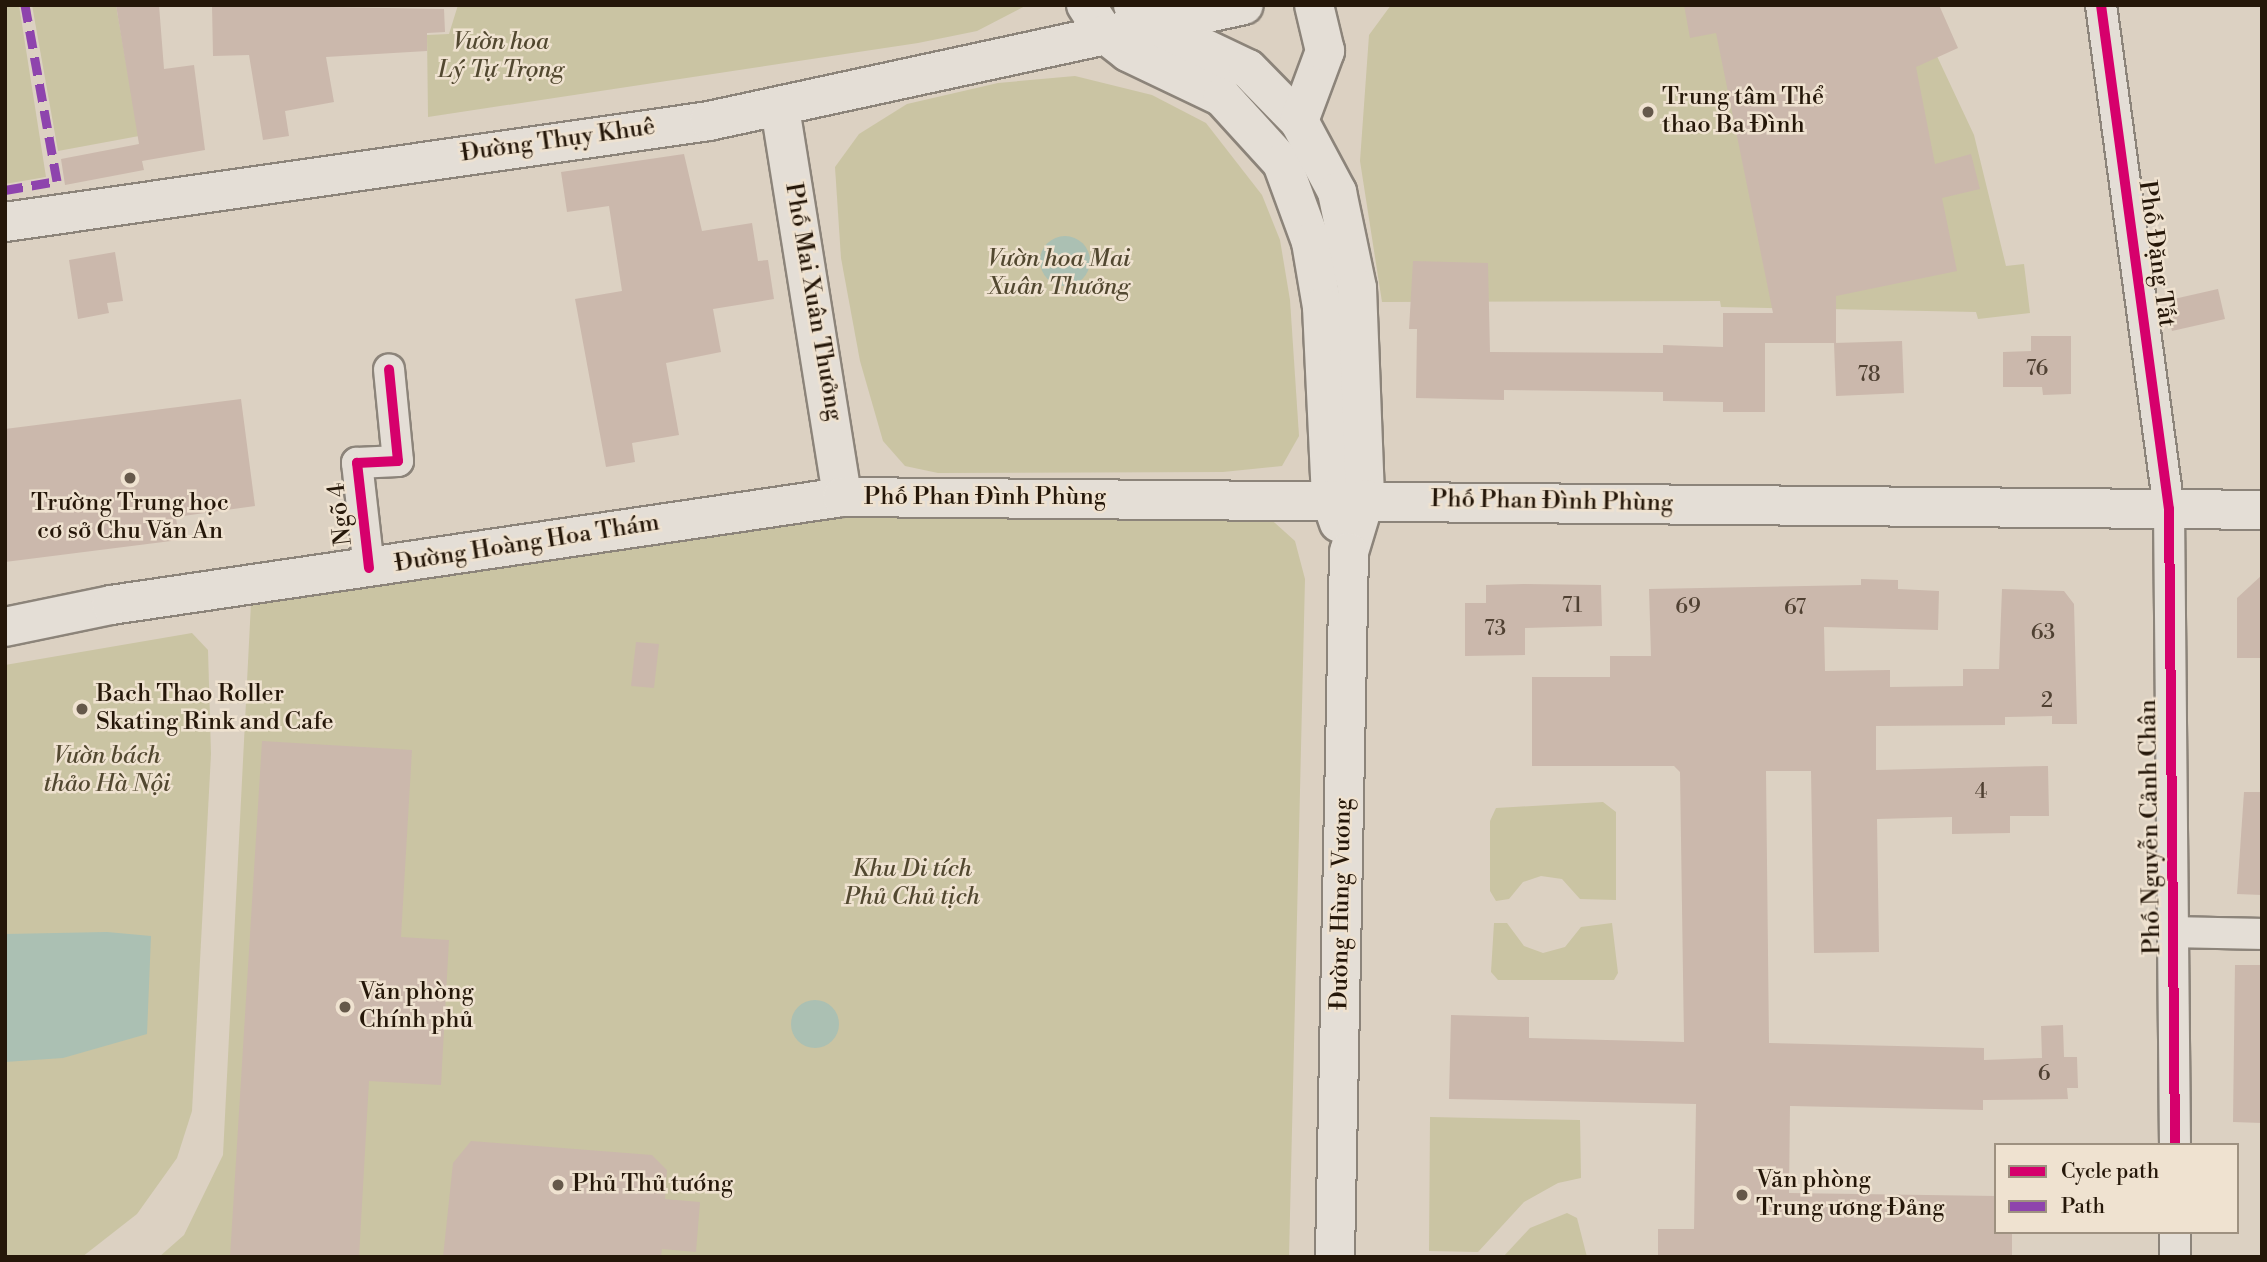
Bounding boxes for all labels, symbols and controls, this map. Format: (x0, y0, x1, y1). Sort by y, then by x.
park label: Vườn hoa Lý Tự Trọng (438, 29, 564, 85)
place label: Trung tâm Thể thao Ba Đình (1662, 84, 1824, 140)
marker: Trung tâm Thể thao Ba Đình (1640, 104, 1656, 120)
street label: Đường Thụy Khuê (459, 113, 657, 169)
street label: Phố Đặng Tất (2131, 179, 2181, 329)
street label: Phố Mai Xuân Thưởng (778, 181, 848, 423)
park label: Vườn hoa Mai Xuân Thưởng (988, 246, 1130, 302)
house number: 76 (2026, 356, 2048, 382)
house number: 78 (1857, 362, 1881, 388)
marker: Trường Trung học cơ sở Chu Văn An (122, 470, 138, 486)
street label: Ngõ 4 (323, 481, 359, 547)
street label: Phố Phan Đình Phùng (864, 484, 1106, 512)
street label: Phố Phan Đình Phùng (1431, 485, 1673, 519)
place label: Trường Trung học cơ sở Chu Văn An (31, 490, 229, 546)
street label: Đường Hoàng Hoa Thám (393, 509, 661, 579)
house number: 71 (1562, 593, 1582, 619)
house number: 69 (1675, 594, 1701, 620)
house number: 67 (1784, 595, 1806, 621)
house number: 73 (1484, 616, 1506, 642)
house number: 63 (2031, 620, 2055, 646)
place label: Bach Thao Roller Skating Rink and Cafe (96, 681, 334, 737)
house number: 2 (2041, 688, 2053, 714)
street label: Phố Nguyễn Cảnh Chân (2134, 699, 2168, 955)
marker: Bach Thao Roller Skating Rink and Cafe (74, 701, 90, 717)
park label: Vườn bách thảo Hà Nội (43, 743, 171, 799)
house number: 4 (1975, 779, 1987, 805)
street label: Đường Hùng Vương (1326, 798, 1358, 1010)
park label: Khu Di tích Phủ Chủ tịch (844, 856, 980, 912)
place label: Văn phòng Chính phủ (359, 979, 474, 1035)
marker: Văn phòng Chính phủ (337, 999, 353, 1015)
house number: 6 (2038, 1061, 2050, 1087)
legend (1994, 1143, 2239, 1234)
text: Cycle path (2061, 1159, 2159, 1185)
place label: Văn phòng Trung ương Đảng (1756, 1167, 1945, 1223)
place label: Phủ Thủ tướng (572, 1171, 733, 1199)
marker: Phủ Thủ tướng (550, 1177, 566, 1193)
marker: Văn phòng Trung ương Đảng (1734, 1187, 1750, 1203)
text: Path (2061, 1194, 2105, 1220)

